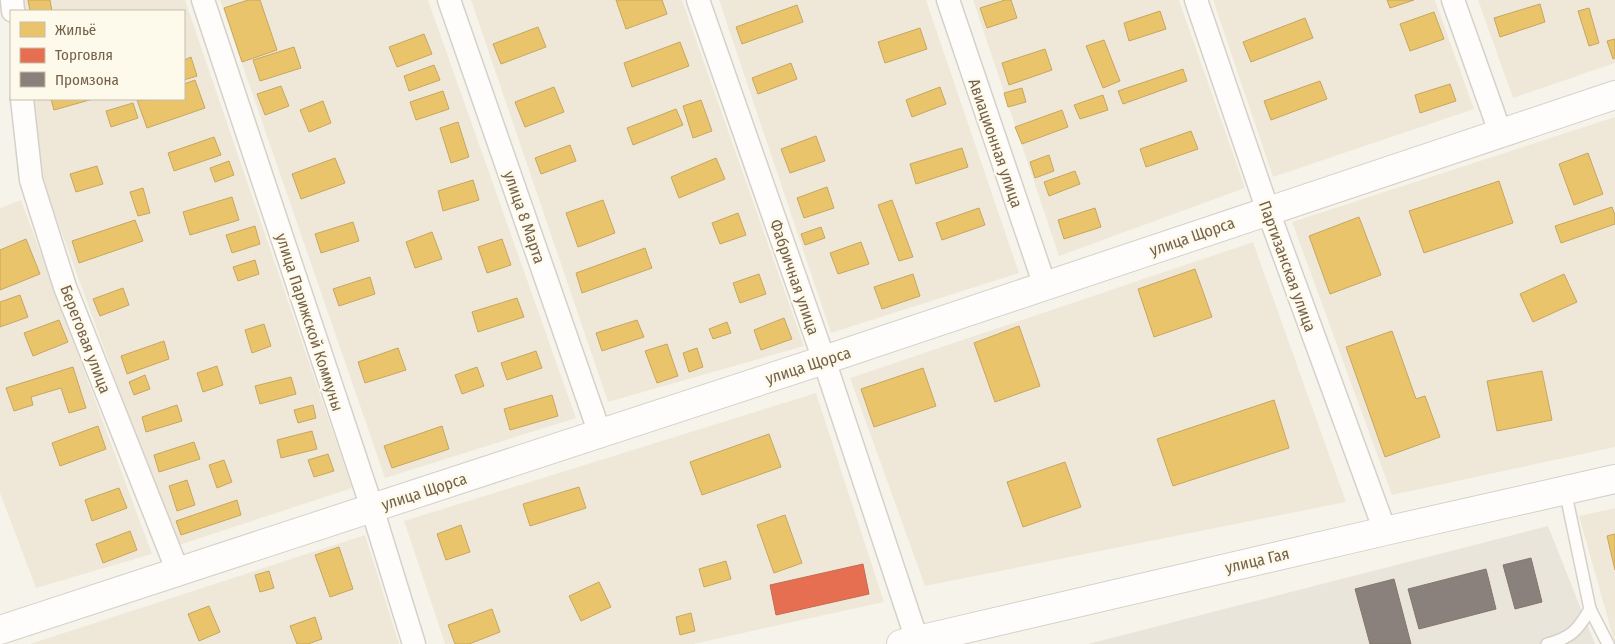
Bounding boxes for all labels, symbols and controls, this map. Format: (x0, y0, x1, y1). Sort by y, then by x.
legend (10, 10, 185, 100)
text: Жильё (55, 21, 96, 39)
text: Торговля (55, 46, 113, 64)
text: Промзона (55, 71, 119, 89)
street label: Авиационная улица (965, 76, 1027, 210)
street label: улица 8 Марта (500, 168, 549, 266)
street label: Партизанская улица (1255, 198, 1320, 334)
street label: улица Щорса (1147, 213, 1237, 260)
street label: Фабричная улица (766, 217, 823, 338)
street label: улица Парижской Коммуны (272, 231, 347, 414)
street label: Береговая улица (56, 282, 115, 396)
street label: улица Щорса (763, 343, 853, 388)
street label: улица Щорса (379, 469, 469, 514)
street label: улица Гая (1223, 544, 1291, 577)

